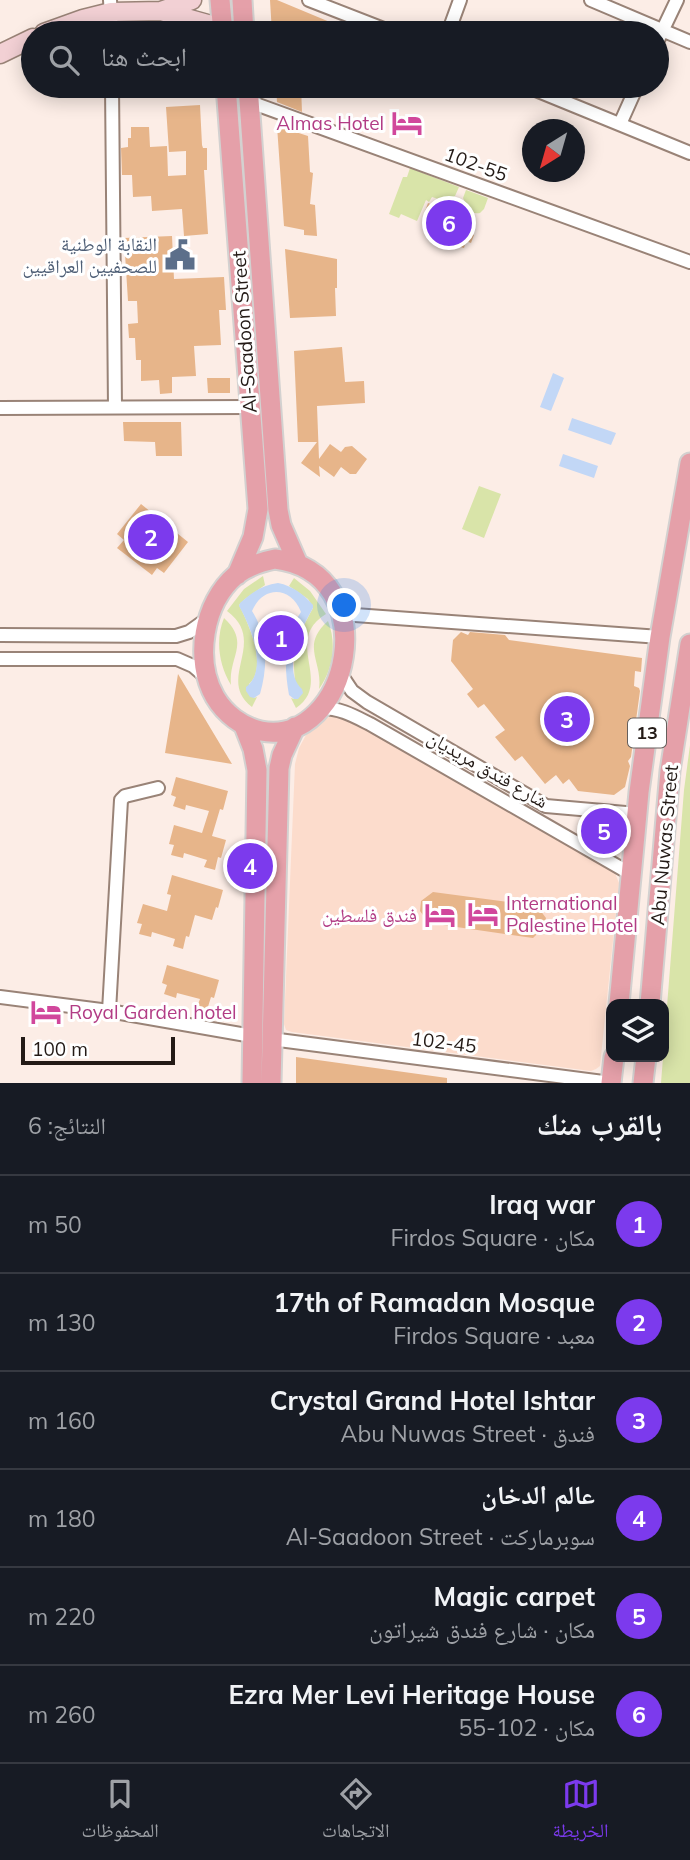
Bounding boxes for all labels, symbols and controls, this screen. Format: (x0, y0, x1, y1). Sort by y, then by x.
search box (21, 21, 669, 98)
text: ابحث هنا (101, 40, 187, 73)
icon: search (45, 41, 83, 79)
hotel icon: Almas Hotel (390, 106, 424, 140)
place label: Almas Hotel (276, 111, 384, 135)
north arrow (522, 119, 585, 182)
street label: 102-55 (441, 142, 511, 186)
pin: 6 (426, 197, 472, 249)
place label: النقابة الوطنية للصحفيين العراقيين (22, 232, 157, 278)
public building icon: النقابة الوطنية للصحفيين العراقيين (163, 238, 197, 272)
street label: Al-Saadoon Street (226, 250, 262, 414)
pin: 2 (128, 511, 174, 563)
your location (327, 588, 361, 622)
pin: 1 (258, 612, 304, 664)
pin: 3 (544, 693, 590, 745)
road number: 13 (628, 718, 666, 748)
street label: شارع فندق مريديان (423, 725, 553, 813)
street label: Abu Nuwas Street (645, 763, 683, 926)
pin: 5 (581, 805, 627, 857)
pin: 4 (227, 840, 273, 892)
place label: International Palestine Hotel (506, 891, 638, 937)
hotel icon: International Palestine Hotel (466, 897, 500, 931)
hotel icon: فندق فلسطين (423, 898, 457, 932)
place label: فندق فلسطين (322, 903, 417, 927)
hotel icon: Royal Garden hotel (29, 995, 63, 1029)
map controls (606, 999, 669, 1062)
button: layers (606, 999, 669, 1062)
place label: Royal Garden hotel (69, 1000, 237, 1024)
street label: 102-45 (410, 1026, 478, 1058)
scale bar (21, 1034, 175, 1066)
text: 100 m (32, 1037, 88, 1061)
text: بالقرب منك (537, 1105, 662, 1143)
text: النتائج: 6 (28, 1111, 106, 1140)
text: Iraq war (489, 1188, 595, 1221)
text: 50 m (28, 1210, 82, 1239)
text: 1 (632, 1210, 646, 1239)
text: مكان · Firdos Square (390, 1223, 595, 1252)
text: 17th of Ramadan Mosque (274, 1286, 595, 1319)
text: 130 m (28, 1308, 96, 1337)
text: 2 (632, 1308, 646, 1337)
text: معبد · Firdos Square (393, 1321, 595, 1350)
text: Crystal Grand Hotel Ishtar (270, 1384, 595, 1417)
text: 160 m (28, 1406, 96, 1435)
text: 3 (632, 1406, 646, 1435)
text: فندق · Abu Nuwas Street (341, 1419, 595, 1448)
text: عالم الدخان (481, 1478, 595, 1511)
text: 180 m (28, 1504, 96, 1533)
text: 4 (632, 1504, 646, 1533)
text: سوبرماركت · Al-Saadoon Street (286, 1522, 595, 1551)
text: Magic carpet (434, 1580, 595, 1613)
text: 220 m (28, 1602, 96, 1631)
text: 5 (632, 1602, 646, 1631)
text: مكان · شارع فندق شيراتون (369, 1615, 595, 1644)
text: Ezra Mer Levi Heritage House (229, 1678, 595, 1711)
text: 260 m (28, 1700, 96, 1729)
text: 6 (632, 1700, 646, 1729)
text: مكان · 102-55 (458, 1713, 595, 1742)
tab: المحفوظات (82, 1775, 159, 1849)
tab: الاتجاهات (322, 1775, 389, 1849)
tab: الخريطة (553, 1775, 608, 1849)

